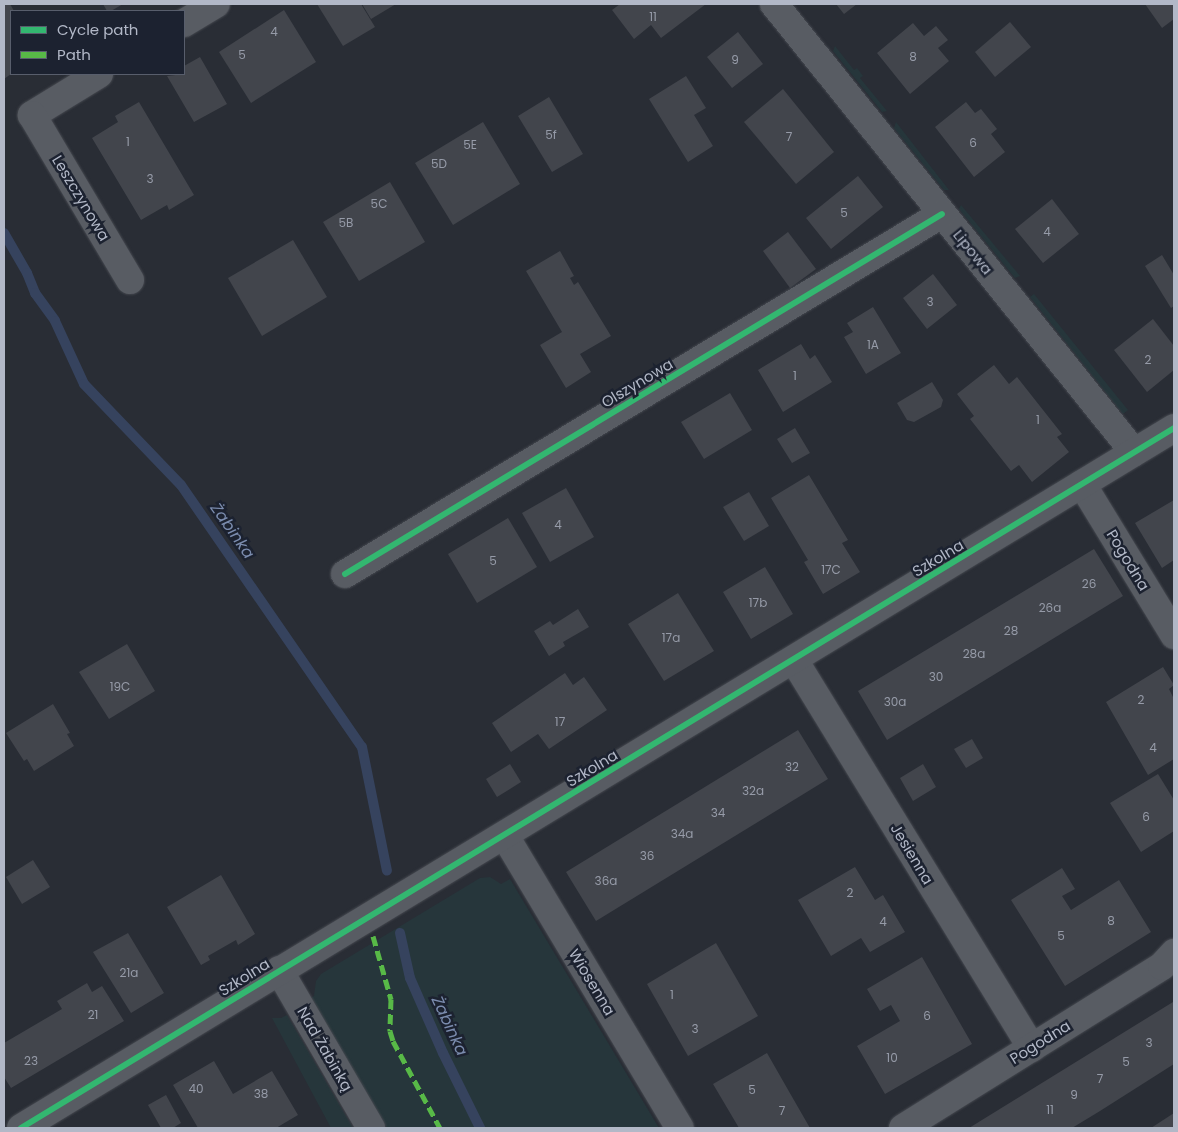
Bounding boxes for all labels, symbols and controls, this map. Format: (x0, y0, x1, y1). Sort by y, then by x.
legend (10, 10, 185, 75)
house number: 11 (649, 10, 657, 24)
text: Cycle path (57, 19, 138, 40)
house number: 4 (270, 25, 278, 39)
text: Path (57, 44, 91, 65)
house number: 5 (238, 48, 246, 62)
house number: 8 (909, 50, 917, 64)
house number: 9 (731, 53, 739, 67)
house number: 5f (545, 128, 557, 142)
house number: 7 (786, 130, 792, 144)
house number: 1 (126, 135, 130, 149)
house number: 6 (969, 136, 977, 150)
house number: 5E (463, 138, 477, 152)
street label: Leszczynowa (48, 152, 114, 244)
house number: 5D (431, 157, 447, 171)
house number: 3 (146, 172, 154, 186)
house number: 5C (371, 197, 387, 211)
house number: 5 (840, 206, 848, 220)
house number: 5B (339, 216, 353, 230)
house number: 4 (1043, 225, 1051, 239)
street label: Lipowa (950, 226, 996, 278)
house number: 3 (926, 295, 934, 309)
house number: 1A (867, 338, 879, 352)
house number: 2 (1145, 353, 1151, 367)
street label: Olszynowa (598, 355, 676, 411)
house number: 1 (793, 369, 797, 383)
house number: 1 (1036, 413, 1040, 427)
water label: Żabinka (206, 499, 258, 563)
house number: 4 (554, 518, 562, 532)
street label: Pogodna (1103, 526, 1153, 594)
street label: Szkolna (909, 536, 967, 580)
house number: 5 (489, 554, 497, 568)
house number: 17C (821, 563, 841, 577)
house number: 26 (1082, 577, 1096, 591)
house number: 17b (749, 596, 767, 610)
house number: 26a (1039, 601, 1061, 615)
house number: 28 (1004, 624, 1018, 638)
house number: 17a (662, 631, 680, 645)
house number: 28a (963, 647, 985, 661)
house number: 30 (929, 670, 943, 684)
house number: 19C (110, 680, 130, 694)
house number: 2 (1138, 693, 1144, 707)
house number: 30a (884, 695, 906, 709)
house number: 17 (555, 715, 565, 729)
house number: 4 (1149, 741, 1157, 755)
street label: Szkolna (563, 746, 621, 790)
house number: 32 (785, 760, 799, 774)
house number: 32a (742, 784, 764, 798)
house number: 34 (711, 806, 725, 820)
house number: 6 (1142, 810, 1150, 824)
street label: Jesienna (887, 820, 937, 888)
house number: 34a (671, 827, 693, 841)
house number: 36 (640, 849, 654, 863)
house number: 36a (595, 874, 617, 888)
house number: 2 (847, 886, 853, 900)
house number: 8 (1107, 914, 1115, 928)
house number: 4 (879, 915, 887, 929)
house number: 5 (1057, 929, 1065, 943)
street label: Wiosenna (565, 945, 619, 1019)
street label: Szkolna (215, 954, 273, 1000)
house number: 21a (120, 966, 138, 980)
house number: 1 (670, 988, 674, 1002)
water label: Żabinka (427, 993, 471, 1059)
street label: Nad Żabinką (294, 1004, 356, 1094)
house number: 21 (88, 1008, 98, 1022)
house number: 6 (923, 1009, 931, 1023)
street label: Pogodna (1006, 1016, 1074, 1068)
house number: 3 (691, 1022, 699, 1036)
house number: 3 (1145, 1036, 1153, 1050)
house number: 10 (886, 1051, 898, 1065)
house number: 23 (24, 1054, 38, 1068)
house number: 5 (1122, 1055, 1130, 1069)
house number: 7 (1097, 1072, 1103, 1086)
house number: 40 (188, 1082, 204, 1096)
house number: 5 (748, 1083, 756, 1097)
house number: 38 (254, 1087, 268, 1101)
house number: 9 (1070, 1088, 1078, 1102)
house number: 11 (1046, 1103, 1054, 1117)
house number: 7 (779, 1104, 785, 1118)

